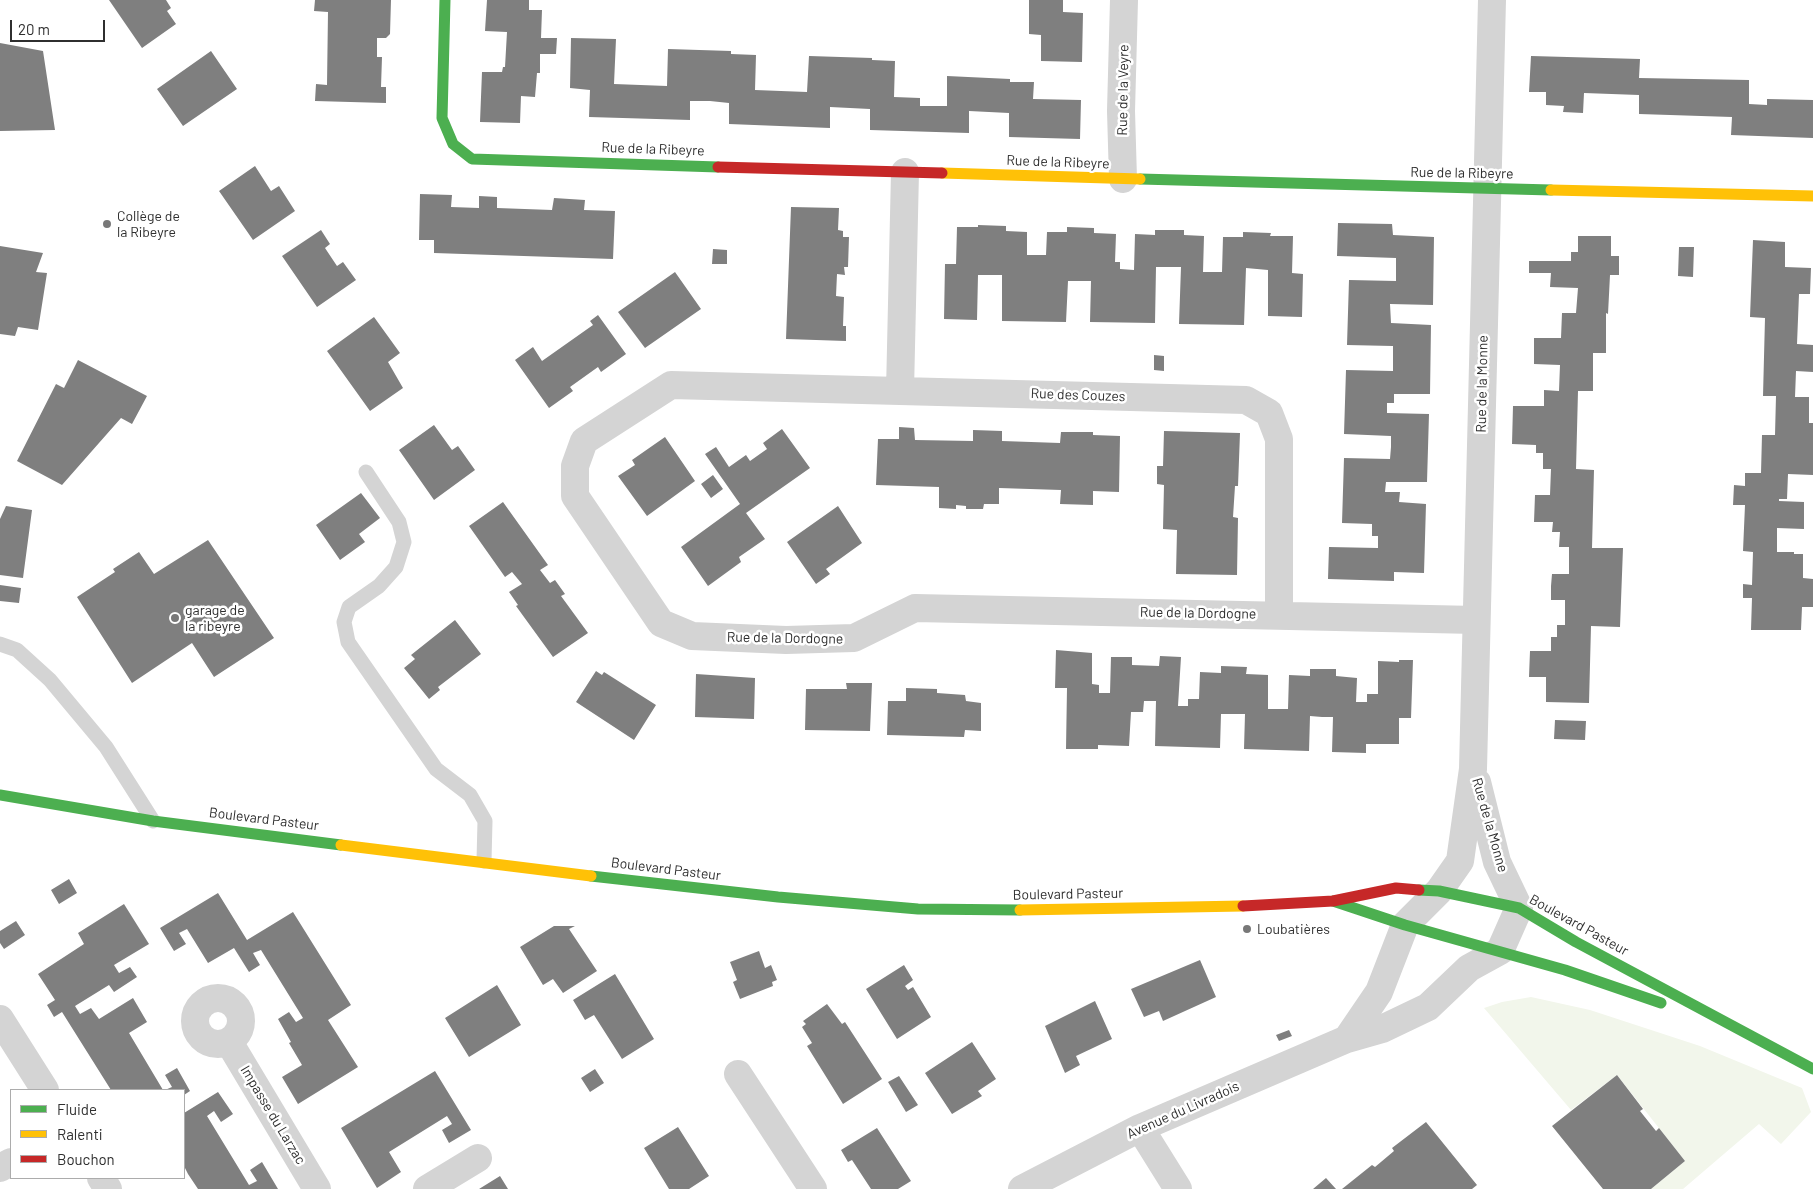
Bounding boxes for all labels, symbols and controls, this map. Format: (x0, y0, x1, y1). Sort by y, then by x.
scale bar (12, 10, 108, 42)
text: 20 m (18, 20, 50, 38)
street label: Rue de la Veyre (1114, 44, 1132, 136)
street label: Rue de la Ribeyre (601, 139, 705, 159)
street label: Rue de la Ribeyre (1006, 152, 1110, 172)
street label: Rue de la Ribeyre (1410, 164, 1514, 182)
place label: Collège de la Ribeyre (117, 208, 180, 240)
marker: Collège de la Ribeyre (101, 218, 113, 230)
street label: Rue de la Monne (1473, 335, 1491, 433)
street label: Rue des Couzes (1030, 385, 1126, 405)
place label: garage de la ribeyre (185, 602, 245, 634)
street label: Rue de la Dordogne (1140, 604, 1256, 622)
marker: garage de la ribeyre (169, 612, 181, 624)
street label: Rue de la Dordogne (727, 629, 843, 647)
street label: Rue de la Monne (1468, 776, 1512, 874)
street label: Boulevard Pasteur (208, 804, 320, 834)
street label: Boulevard Pasteur (610, 854, 722, 884)
street label: Boulevard Pasteur (1013, 885, 1123, 903)
street label: Boulevard Pasteur (1527, 891, 1631, 959)
place label: Loubatières (1257, 921, 1330, 937)
marker: Loubatières (1241, 923, 1253, 935)
street label: Impasse du Larzac (237, 1062, 309, 1168)
street label: Avenue du Livradois (1124, 1078, 1242, 1142)
legend (10, 1089, 185, 1179)
text: Fluide (57, 1100, 97, 1118)
text: Ralenti (57, 1125, 103, 1143)
text: Bouchon (57, 1150, 115, 1168)

